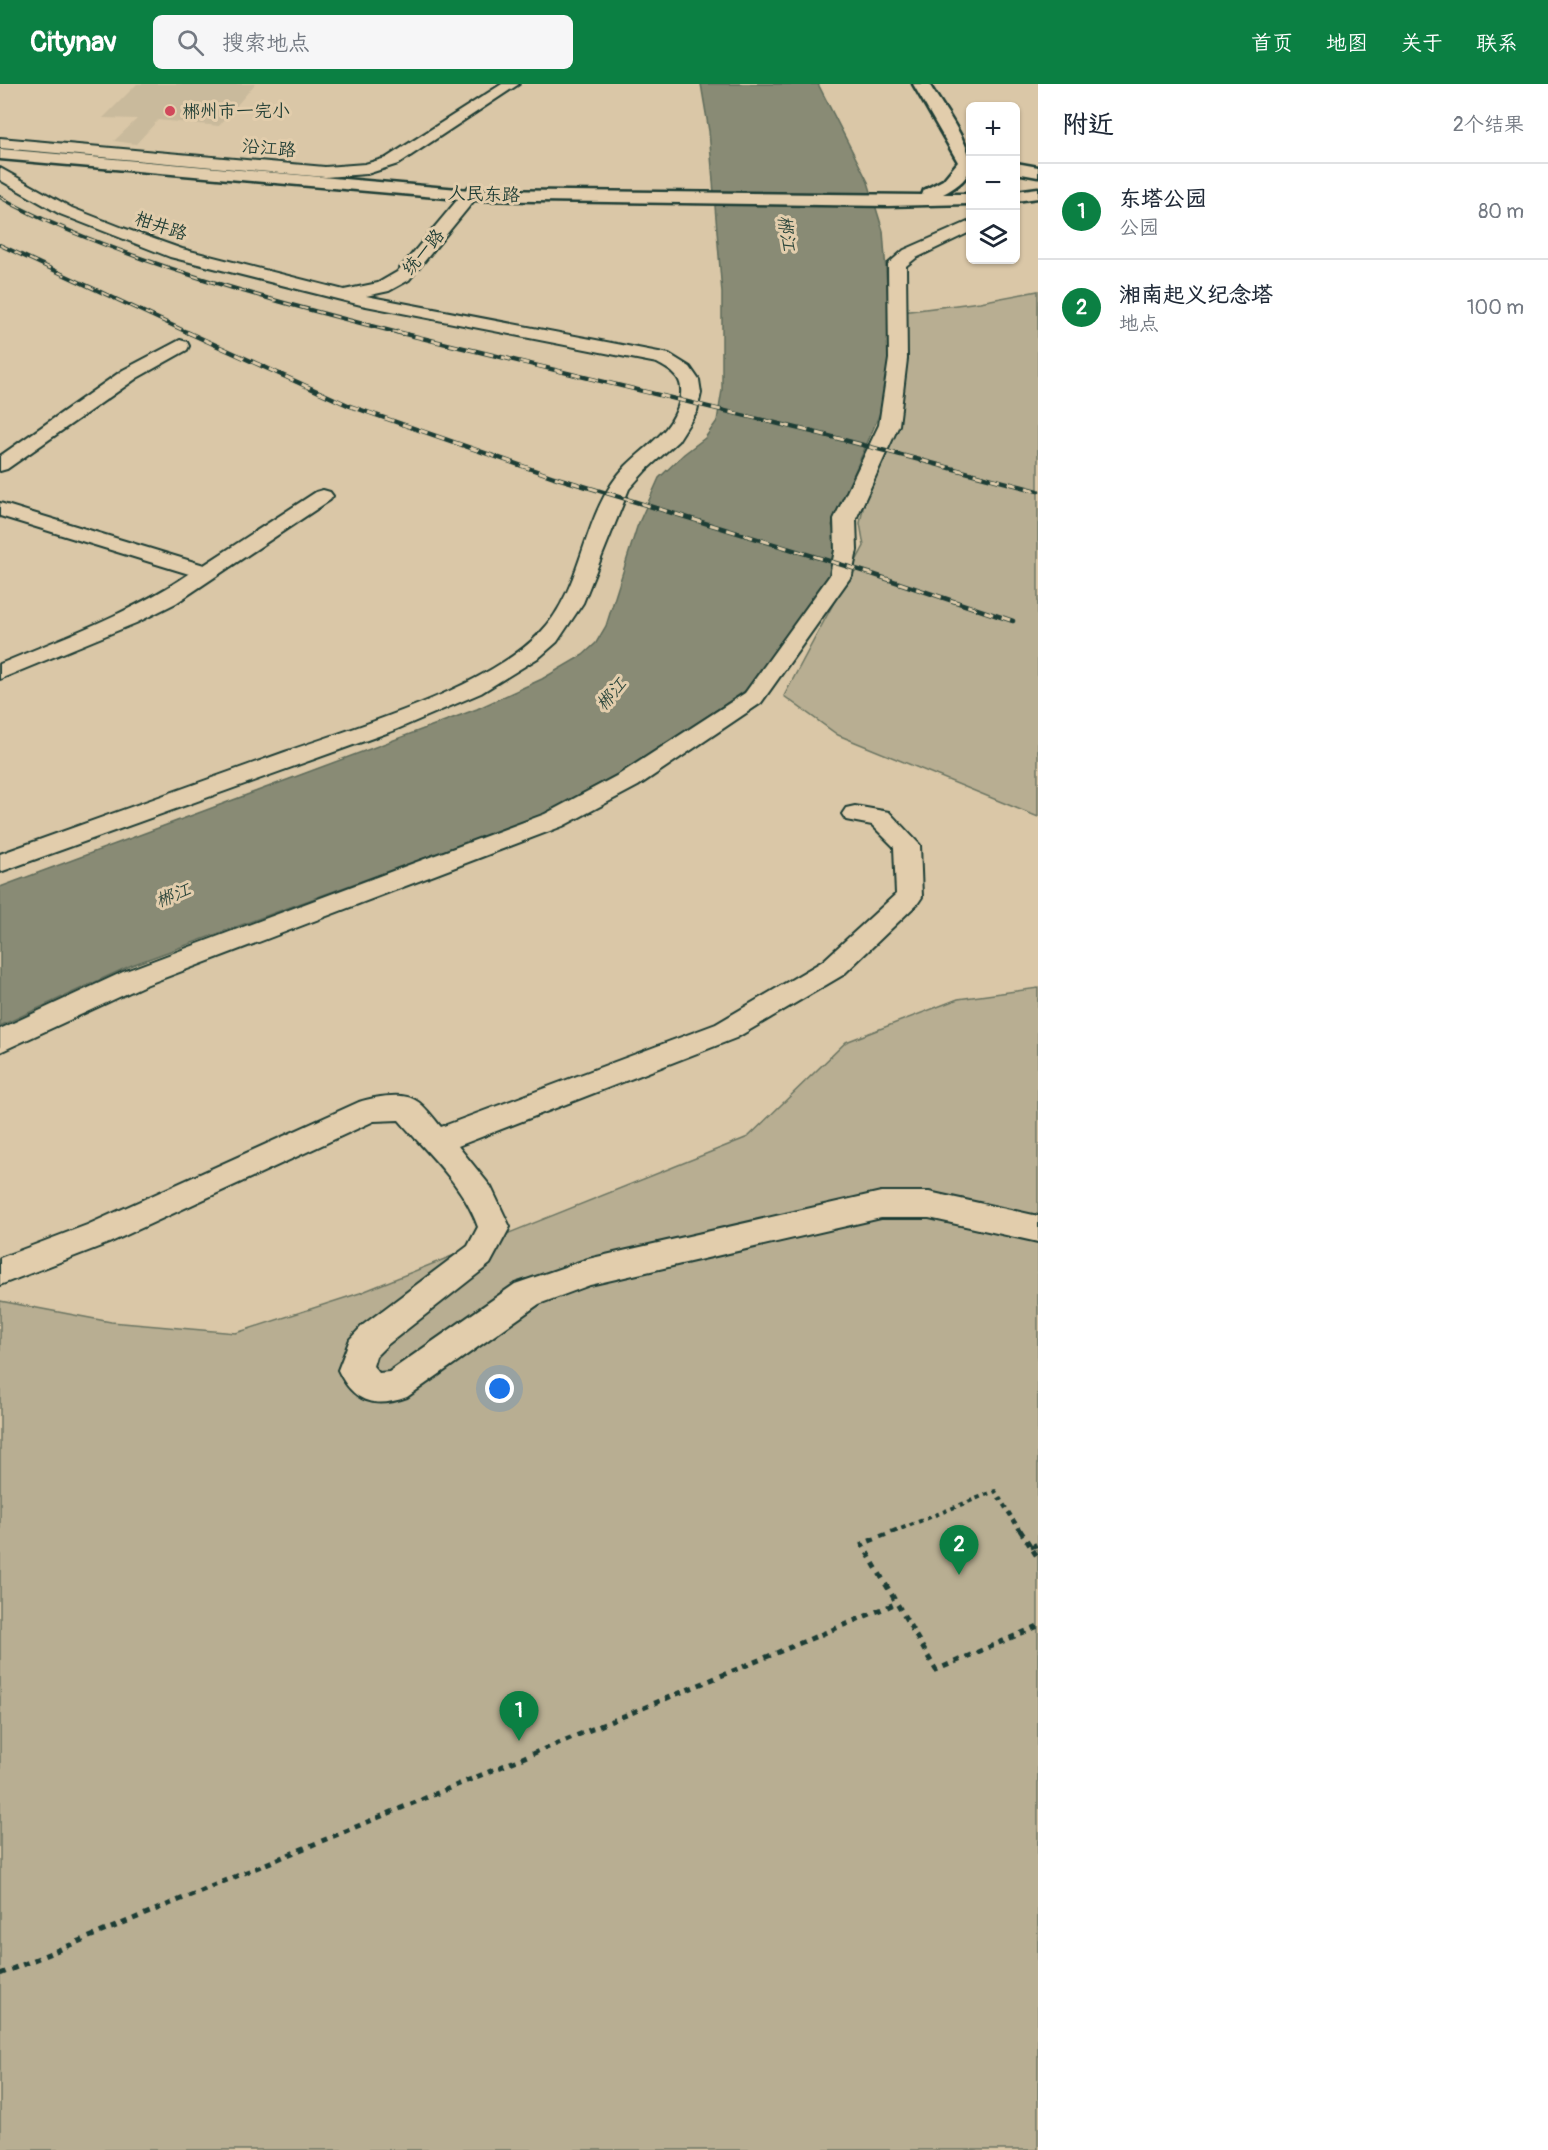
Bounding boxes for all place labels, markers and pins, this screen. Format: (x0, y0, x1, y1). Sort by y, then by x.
place label: 郴州市一完小 (182, 100, 290, 123)
marker: 郴州市一完小 (163, 104, 177, 118)
pin: 2 (940, 1526, 978, 1575)
pin: 1 (500, 1692, 538, 1741)

